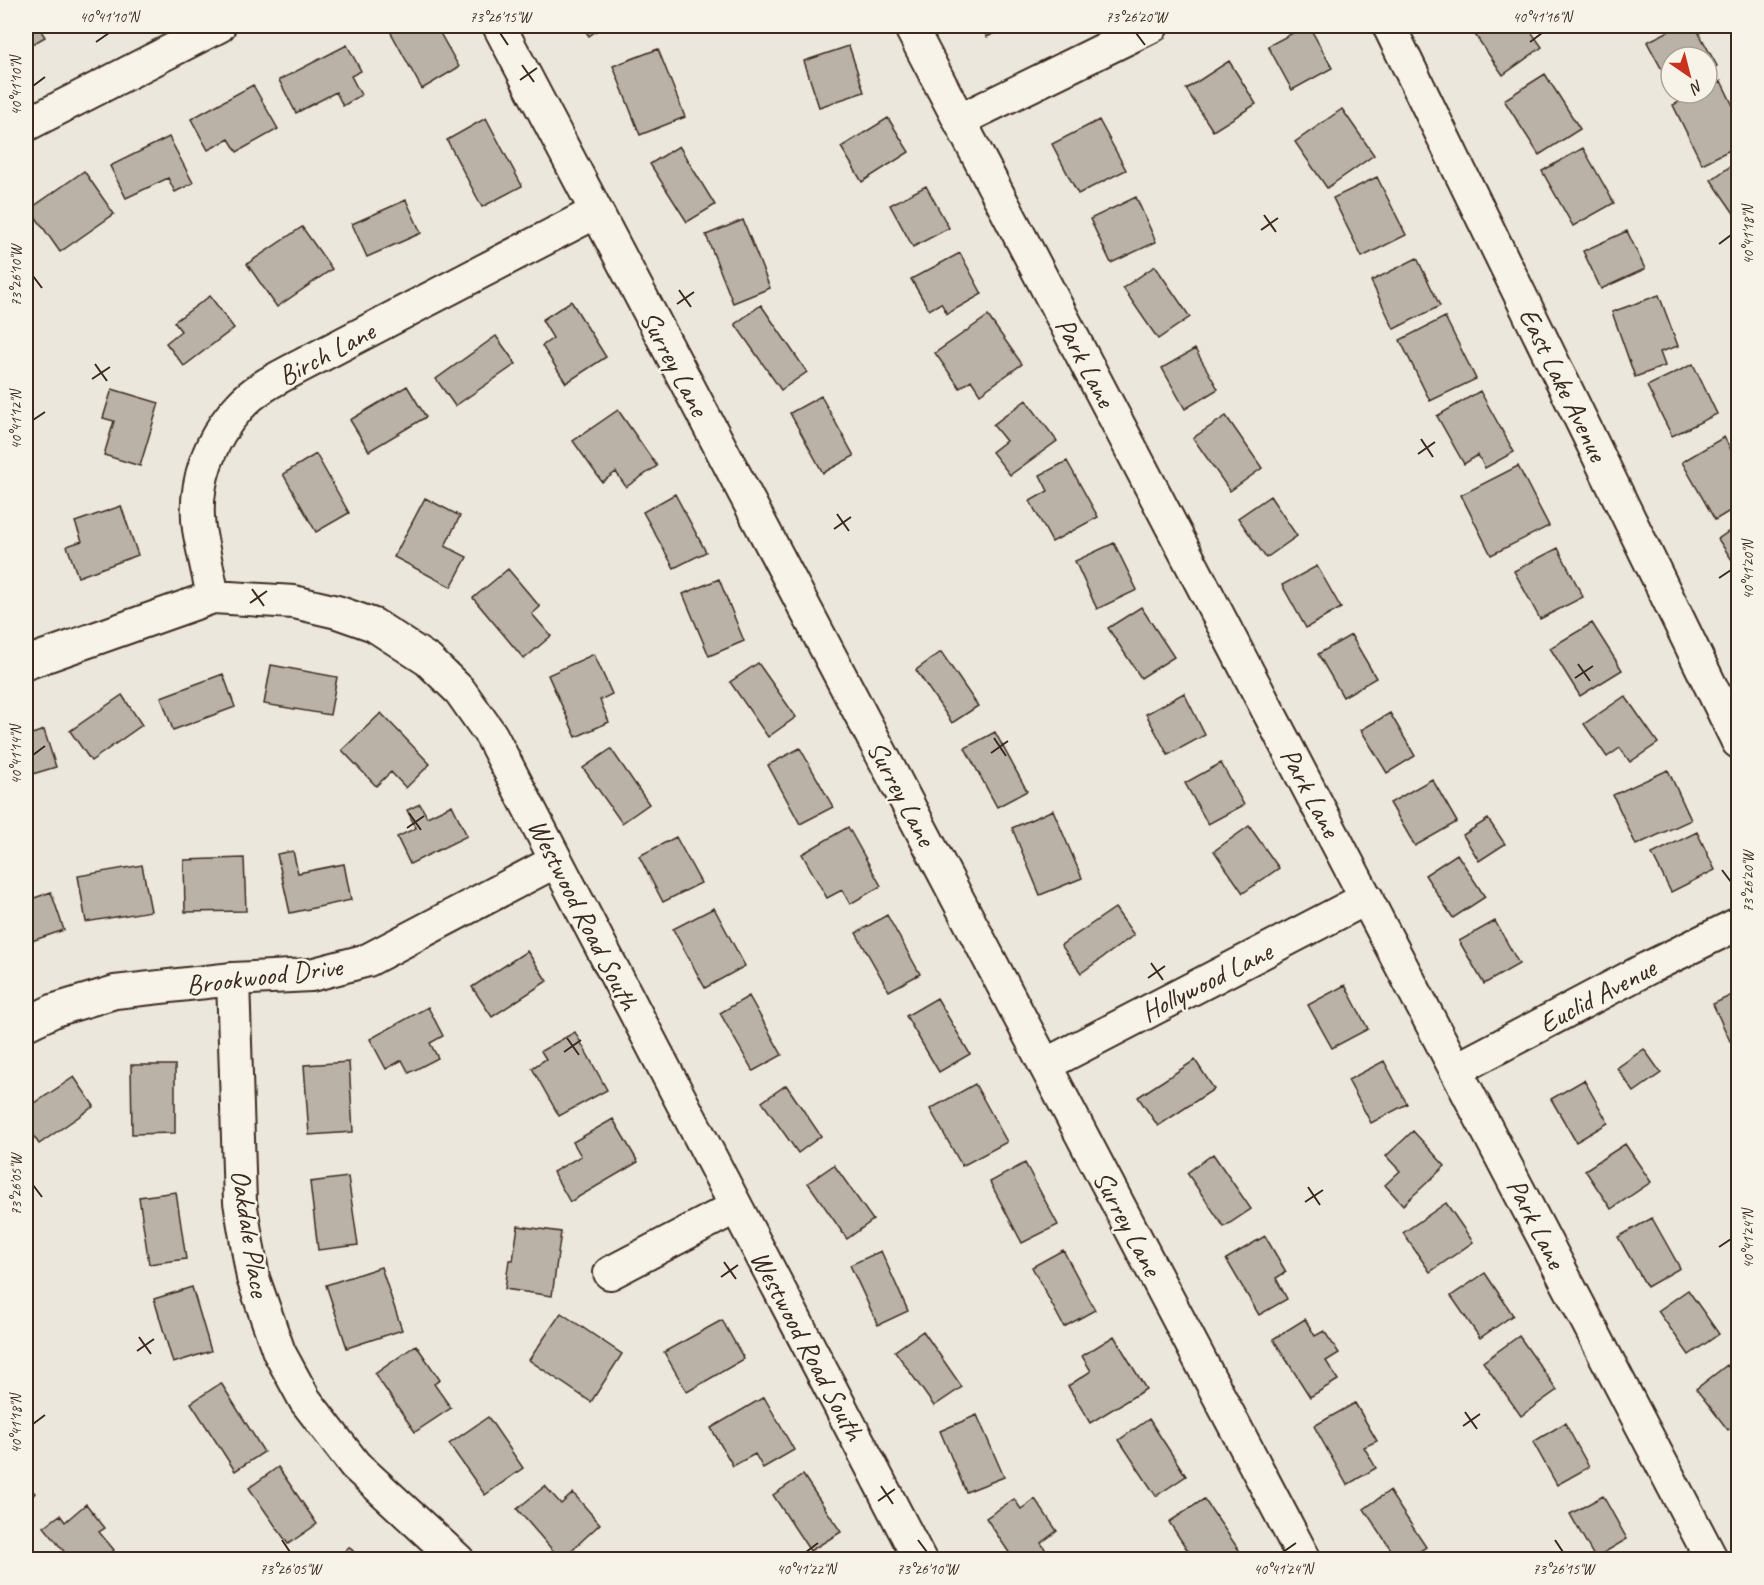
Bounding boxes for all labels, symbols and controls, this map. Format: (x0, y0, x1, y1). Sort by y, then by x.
text: 40°41'10"N (79, 8, 142, 27)
text: 73°26'15"W (470, 8, 534, 27)
text: 73°26'20"W (1106, 8, 1170, 27)
text: 40°41'16"N (1512, 8, 1575, 27)
north arrow (1659, 45, 1719, 105)
text: 40°41'10"N (7, 53, 26, 116)
text: N (1685, 75, 1707, 99)
text: 40°41'18"N (1739, 202, 1758, 265)
text: 73°26'10"W (7, 242, 26, 306)
street label: East Lake Avenue (1511, 302, 1617, 468)
street label: Surrey Lane (632, 305, 718, 423)
street label: Park Lane (1048, 312, 1124, 415)
street label: Birch Lane (272, 313, 382, 393)
text: 40°41'12"N (7, 387, 26, 450)
text: 40°41'20"N (1739, 537, 1758, 600)
text: 40°41'14"N (7, 722, 26, 785)
street label: Surrey Lane (859, 735, 945, 853)
street label: Park Lane (1273, 742, 1349, 845)
street label: Westwood Road South (520, 813, 648, 1018)
text: 73°26'20"W (1739, 848, 1758, 912)
street label: Hollywood Lane (1135, 933, 1279, 1029)
street label: Brookwood Drive (184, 948, 346, 1002)
street label: Euclid Avenue (1533, 949, 1663, 1041)
text: 73°26'05"W (7, 1151, 26, 1215)
street label: Surrey Lane (1085, 1165, 1171, 1283)
street label: Oakdale Place (223, 1167, 278, 1301)
street label: Park Lane (1499, 1172, 1575, 1276)
text: 40°41'24"N (1739, 1206, 1758, 1269)
street label: Westwood Road South (743, 1244, 873, 1448)
text: 40°41'18"N (7, 1391, 26, 1454)
text: 73°26'05"W (260, 1560, 324, 1579)
text: 40°41'22"N (776, 1560, 839, 1579)
text: 73°26'10"W (897, 1560, 961, 1579)
text: 40°41'24"N (1253, 1560, 1316, 1579)
text: 73°26'15"W (1533, 1560, 1597, 1579)

